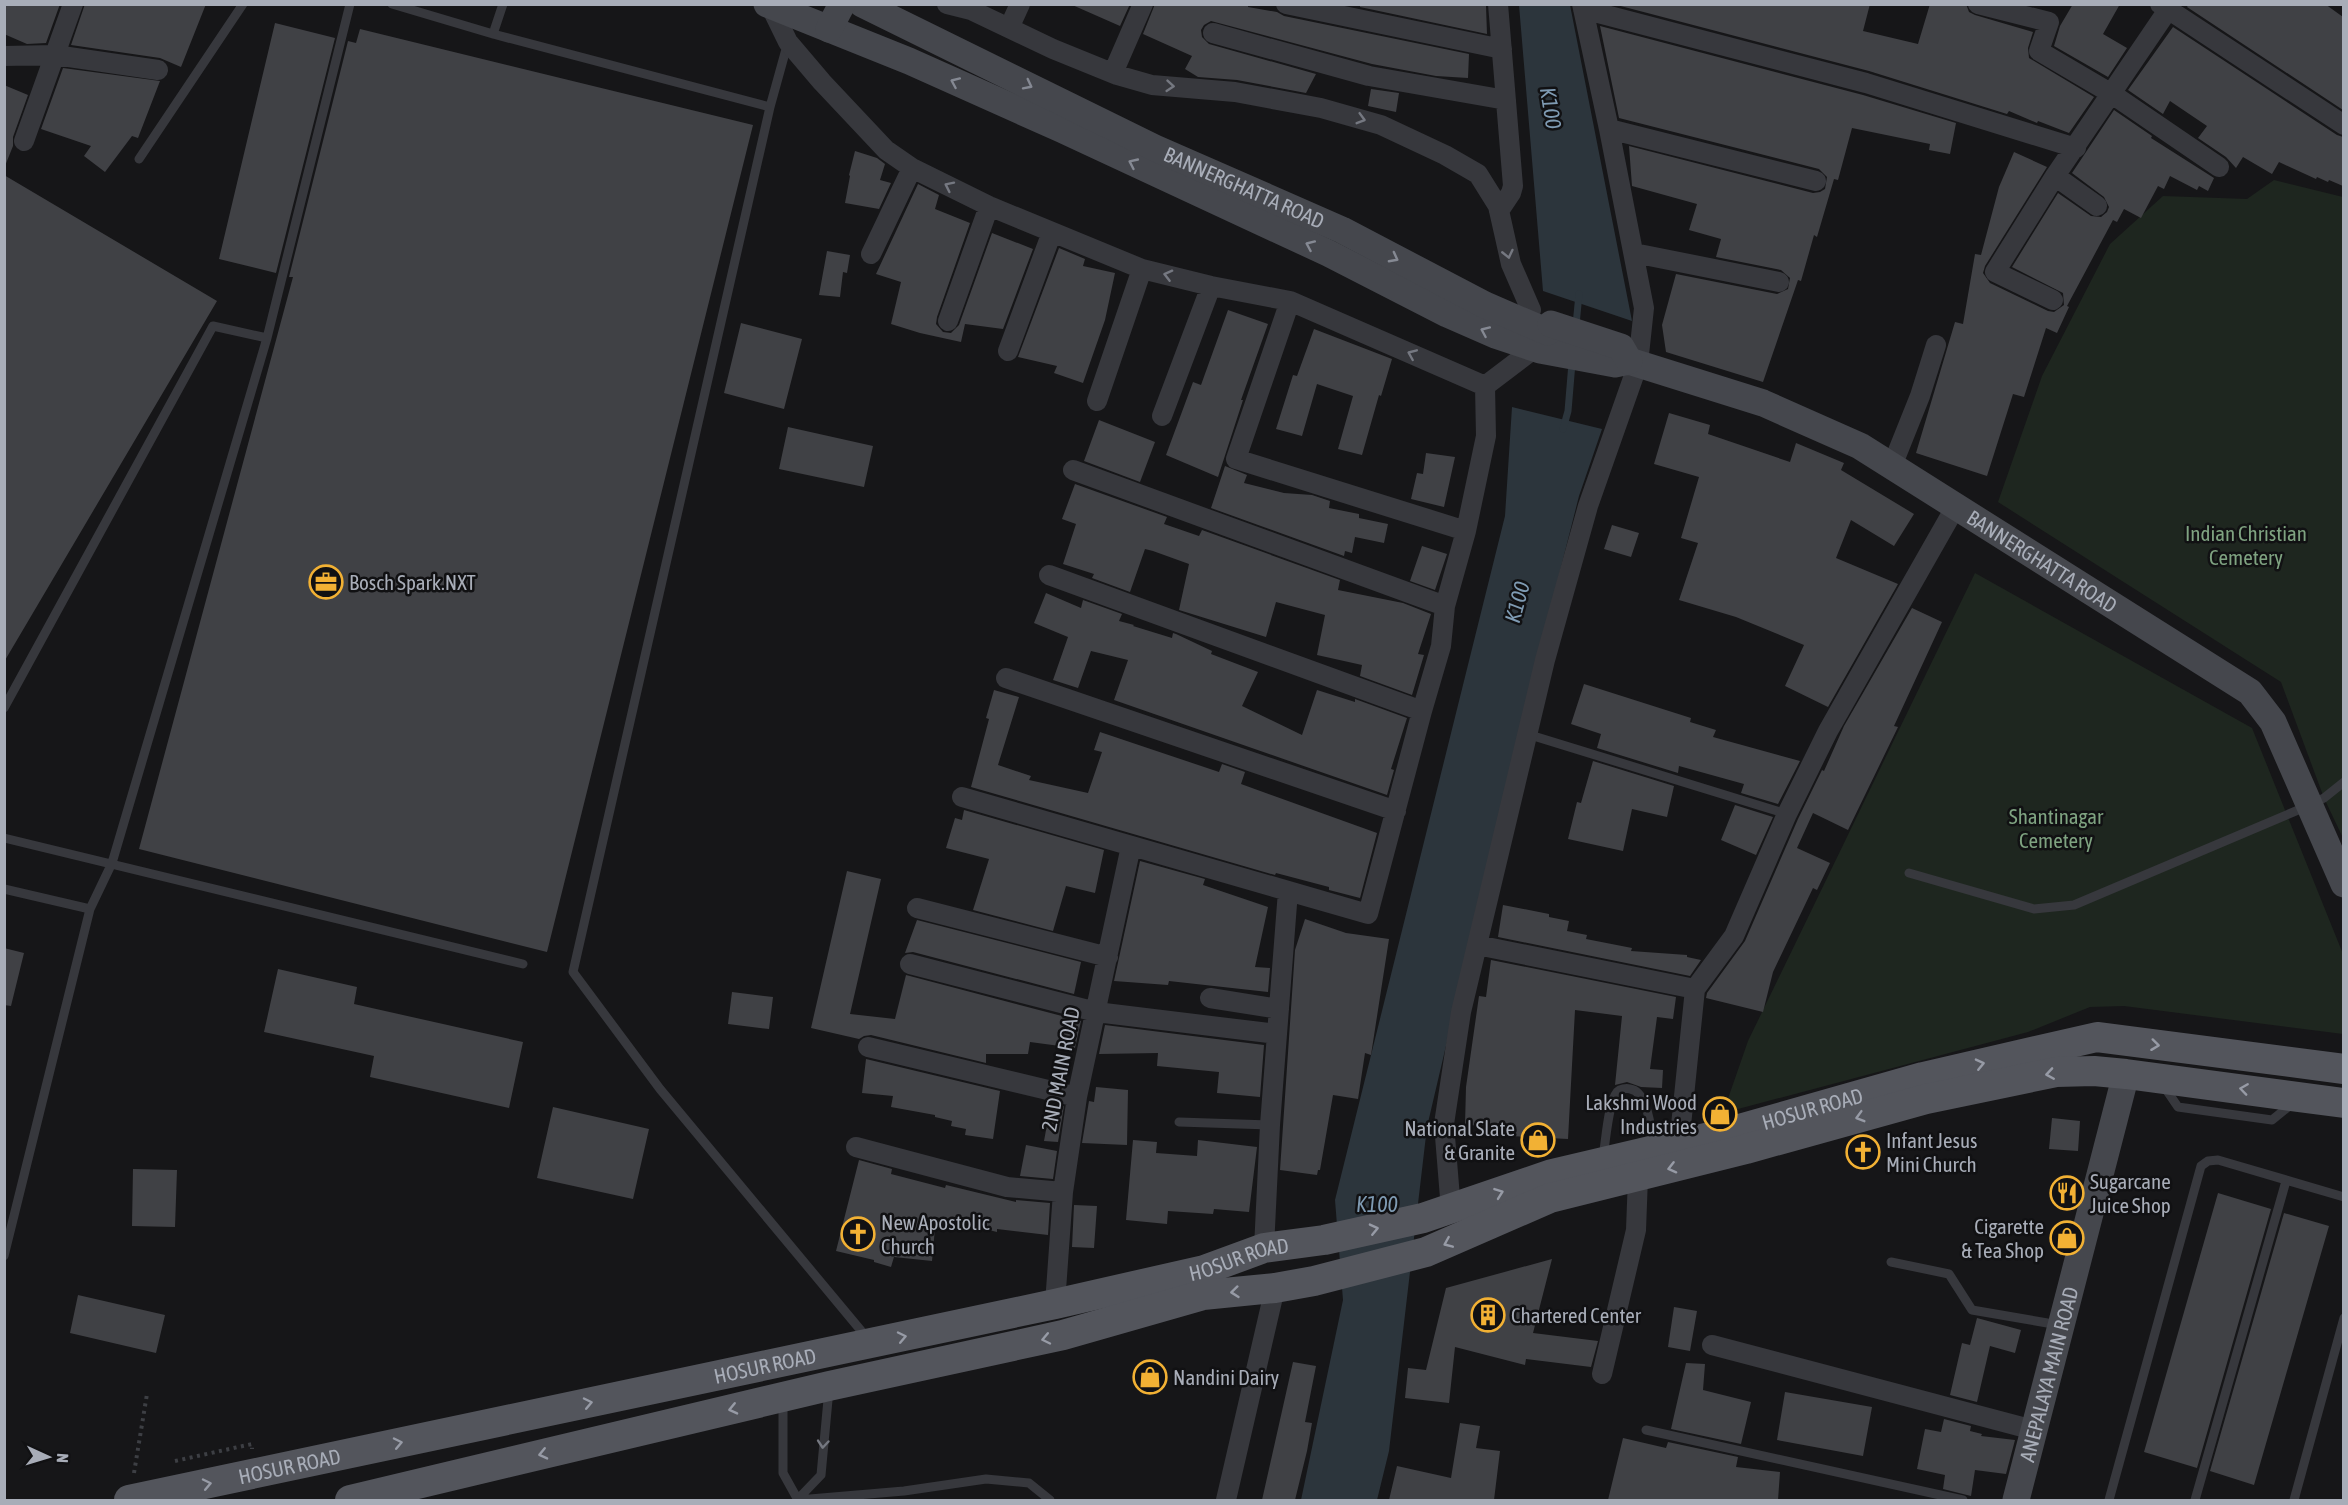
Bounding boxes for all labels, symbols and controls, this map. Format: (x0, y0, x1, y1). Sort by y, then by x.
one-way arrow (951, 77, 962, 89)
one-way arrow (1022, 78, 1033, 89)
one-way arrow (1165, 79, 1174, 92)
water label: K100 (1535, 85, 1567, 131)
one-way arrow (1356, 112, 1366, 125)
street label: BANNERGHATTA ROAD (1160, 142, 1328, 233)
one-way arrow (1128, 158, 1139, 170)
one-way arrow (944, 181, 955, 193)
one-way arrow (1305, 240, 1316, 252)
one-way arrow (1501, 249, 1514, 259)
one-way arrow (1388, 251, 1399, 262)
one-way arrow (1163, 270, 1173, 283)
one-way arrow (1480, 326, 1491, 338)
one-way arrow (1407, 349, 1418, 361)
street label: BANNERGHATTA ROAD (1963, 505, 2122, 617)
park label: Indian Christian Cemetery (2185, 521, 2307, 569)
office icon: Bosch Spark.NXT (308, 564, 344, 600)
place label: Bosch Spark.NXT (349, 570, 476, 594)
water label: K100 (1499, 578, 1535, 626)
park label: Shantinagar Cemetery (2009, 804, 2104, 852)
street label: 2ND MAIN ROAD (1036, 1005, 1084, 1133)
one-way arrow (2150, 1038, 2159, 1050)
one-way arrow (1975, 1059, 1985, 1072)
one-way arrow (2046, 1067, 2056, 1080)
street label: HOSUR ROAD (1759, 1083, 1865, 1134)
one-way arrow (2239, 1084, 2249, 1096)
place label: Lakshmi Wood Industries (1585, 1090, 1697, 1138)
shop icon: Lakshmi Wood Industries (1702, 1096, 1738, 1132)
one-way arrow (1855, 1110, 1866, 1122)
place label: National Slate & Granite (1404, 1116, 1515, 1164)
shop icon: National Slate & Granite (1520, 1122, 1556, 1158)
place label: Infant Jesus Mini Church (1886, 1128, 1977, 1176)
church icon: Infant Jesus Mini Church (1845, 1134, 1881, 1170)
one-way arrow (1667, 1161, 1677, 1174)
place label: Sugarcane Juice Shop (2090, 1169, 2171, 1217)
restaurant icon: Sugarcane Juice Shop (2049, 1175, 2085, 1211)
one-way arrow (1493, 1187, 1503, 1200)
water label: K100 (1356, 1191, 1398, 1217)
place label: New Apostolic Church (881, 1210, 990, 1258)
place label: Cigarette & Tea Shop (1961, 1214, 2044, 1262)
church icon: New Apostolic Church (840, 1216, 876, 1252)
shop icon: Cigarette & Tea Shop (2049, 1220, 2085, 1256)
one-way arrow (1369, 1223, 1379, 1236)
street label: HOSUR ROAD (1187, 1233, 1290, 1285)
one-way arrow (1444, 1235, 1455, 1247)
street label: ANEPALAYA MAIN ROAD (2014, 1284, 2083, 1464)
one-way arrow (1231, 1285, 1240, 1298)
building icon: Chartered Center (1470, 1297, 1506, 1333)
place label: Chartered Center (1511, 1303, 1642, 1327)
one-way arrow (897, 1331, 907, 1344)
one-way arrow (1041, 1331, 1051, 1344)
street label: HOSUR ROAD (712, 1343, 818, 1388)
shop icon: Nandini Dairy (1132, 1359, 1168, 1395)
place label: Nandini Dairy (1173, 1365, 1280, 1389)
one-way arrow (583, 1397, 593, 1410)
one-way arrow (728, 1402, 738, 1415)
north arrow (18, 1427, 78, 1487)
one-way arrow (392, 1438, 402, 1451)
one-way arrow (817, 1440, 830, 1449)
street label: HOSUR ROAD (236, 1444, 343, 1489)
one-way arrow (539, 1447, 549, 1460)
text: N (54, 1453, 72, 1463)
one-way arrow (202, 1478, 212, 1491)

